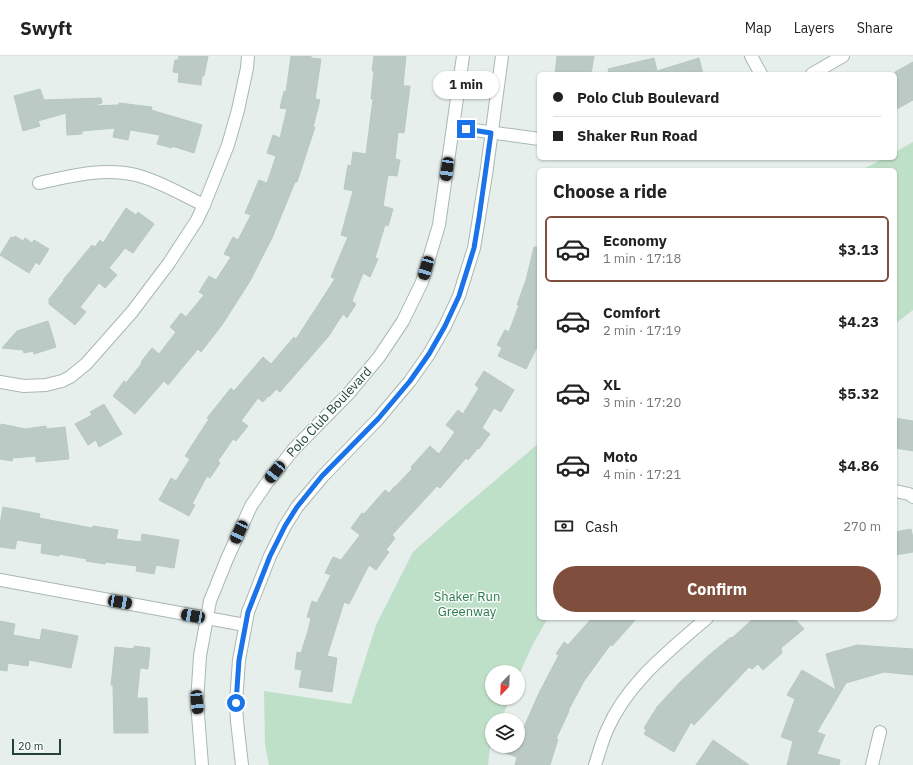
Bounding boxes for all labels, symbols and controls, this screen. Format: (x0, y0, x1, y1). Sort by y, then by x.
text: Swyft (20, 16, 72, 40)
text: Map (745, 19, 772, 37)
text: Layers (794, 19, 835, 37)
text: Share (857, 19, 893, 37)
callout: 1 min (433, 71, 499, 99)
text: 1 min (449, 76, 483, 93)
text: Polo Club Boulevard (577, 88, 719, 107)
route end (457, 120, 475, 138)
text: Shaker Run Road (577, 126, 698, 145)
car (439, 156, 455, 182)
text: Choose a ride (553, 180, 667, 203)
icon: car (555, 231, 591, 267)
text: Economy (603, 231, 667, 250)
text: $3.13 (838, 240, 879, 259)
text: 1 min · 17:18 (603, 250, 681, 267)
car (417, 255, 435, 281)
icon: car (555, 303, 591, 339)
text: Comfort (603, 303, 660, 322)
text: $4.23 (838, 312, 879, 331)
text: 2 min · 17:19 (603, 322, 681, 339)
street label: Polo Club Boulevard (283, 363, 375, 461)
icon: car (555, 375, 591, 411)
text: XL (603, 375, 621, 394)
text: $5.32 (838, 384, 879, 403)
text: 3 min · 17:20 (603, 394, 681, 411)
icon: car (555, 447, 591, 483)
text: Moto (603, 447, 638, 466)
text: $4.86 (838, 456, 879, 475)
car (263, 459, 287, 485)
text: 4 min · 17:21 (603, 466, 681, 483)
icon: cash (553, 515, 575, 537)
text: Cash (585, 517, 618, 536)
text: 270 m (843, 518, 881, 535)
car (228, 519, 250, 545)
button: Confirm (553, 566, 881, 612)
park label: Shaker Run Greenway (434, 588, 500, 620)
car (107, 594, 133, 610)
car (180, 608, 206, 624)
north arrow (485, 665, 525, 705)
map controls (485, 665, 525, 753)
car (190, 690, 204, 714)
route start (227, 694, 245, 712)
button: layers (485, 713, 525, 753)
scale bar (12, 737, 61, 756)
text: 20 m (18, 739, 43, 753)

